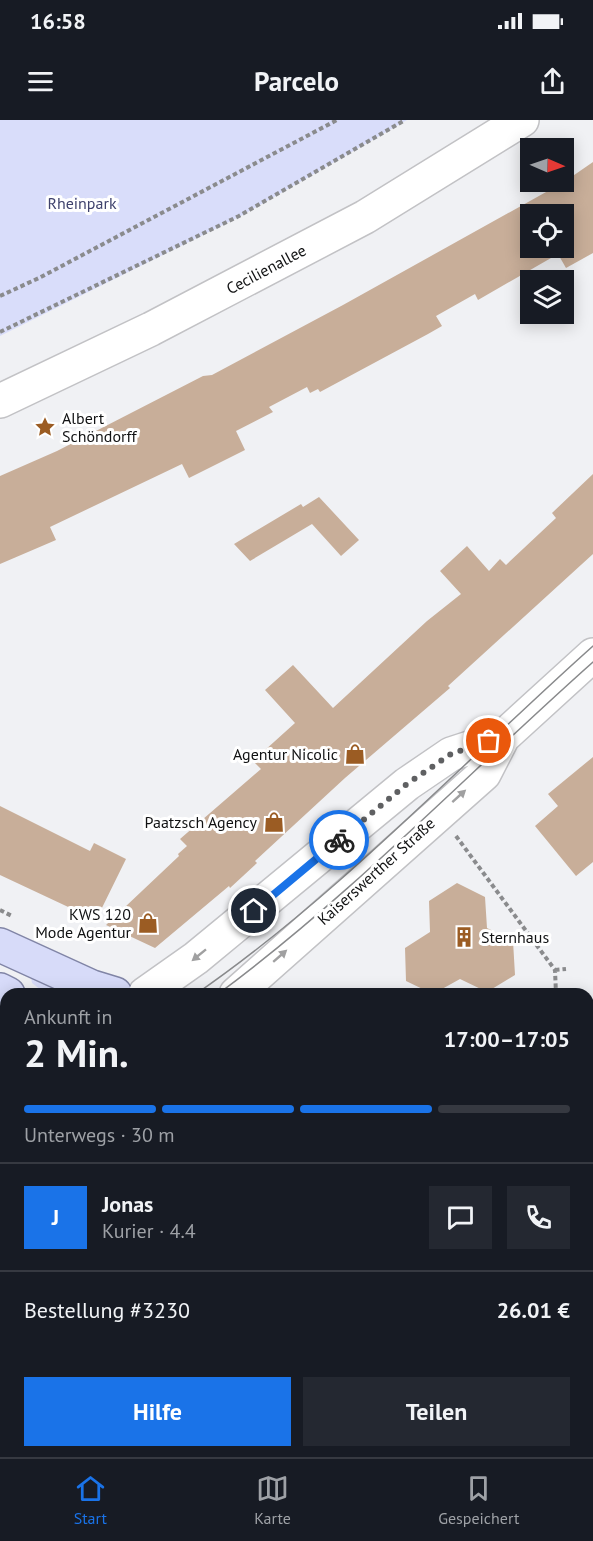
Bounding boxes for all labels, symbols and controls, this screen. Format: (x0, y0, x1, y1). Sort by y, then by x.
text: 16:58 (30, 7, 86, 35)
text: Parcelo (254, 64, 339, 98)
icon: menu (24, 65, 57, 98)
icon: share (536, 65, 569, 98)
north arrow (520, 138, 574, 192)
map controls (520, 138, 574, 324)
park label: Rheinpark (47, 193, 117, 213)
button: locate (520, 204, 574, 258)
street label: Cecilienallee (223, 240, 309, 298)
button: layers (520, 270, 574, 324)
place label: Albert Schöndorff (62, 408, 138, 446)
place icon: Albert Schöndorff (33, 415, 57, 439)
pin (463, 715, 514, 766)
icon: bag (472, 724, 505, 757)
shop icon: Agentur Nicolic (343, 742, 367, 766)
place label: Agentur Nicolic (233, 744, 338, 764)
one-way arrow (452, 790, 466, 804)
shop icon: Paatzsch Agency (262, 810, 286, 834)
courier (309, 810, 369, 870)
place label: Paatzsch Agency (145, 812, 258, 832)
street label: Kaiserswerther Straße (313, 813, 439, 929)
icon: bike (323, 824, 356, 857)
pin (228, 885, 279, 936)
icon: home (237, 894, 270, 927)
place label: KWS 120 Mode Agentur (35, 904, 132, 942)
shop icon: KWS 120 Mode Agentur (136, 911, 160, 935)
building icon: Sternhaus (452, 925, 476, 949)
place label: Sternhaus (481, 927, 549, 947)
one-way arrow (192, 948, 207, 961)
one-way arrow (272, 950, 287, 963)
text: Ankunft in (24, 1004, 112, 1030)
text: 17:00–17:05 (444, 1025, 570, 1053)
text: 2 Min. (24, 1027, 129, 1078)
text: Unterwegs · 30 m (24, 1122, 174, 1148)
button: chat (429, 1186, 492, 1249)
button: phone (507, 1186, 570, 1249)
text: Jonas (102, 1190, 153, 1218)
text: J (52, 1203, 59, 1231)
text: Kurier · 4.4 (102, 1218, 196, 1244)
text: Bestellung #3230 (24, 1296, 190, 1324)
text: 26.01 € (497, 1296, 570, 1324)
button: Hilfe (24, 1377, 291, 1446)
button: Teilen (303, 1377, 570, 1446)
tab: Start (74, 1472, 107, 1528)
tab: Karte (254, 1472, 291, 1528)
tab: Gespeichert (438, 1472, 519, 1528)

